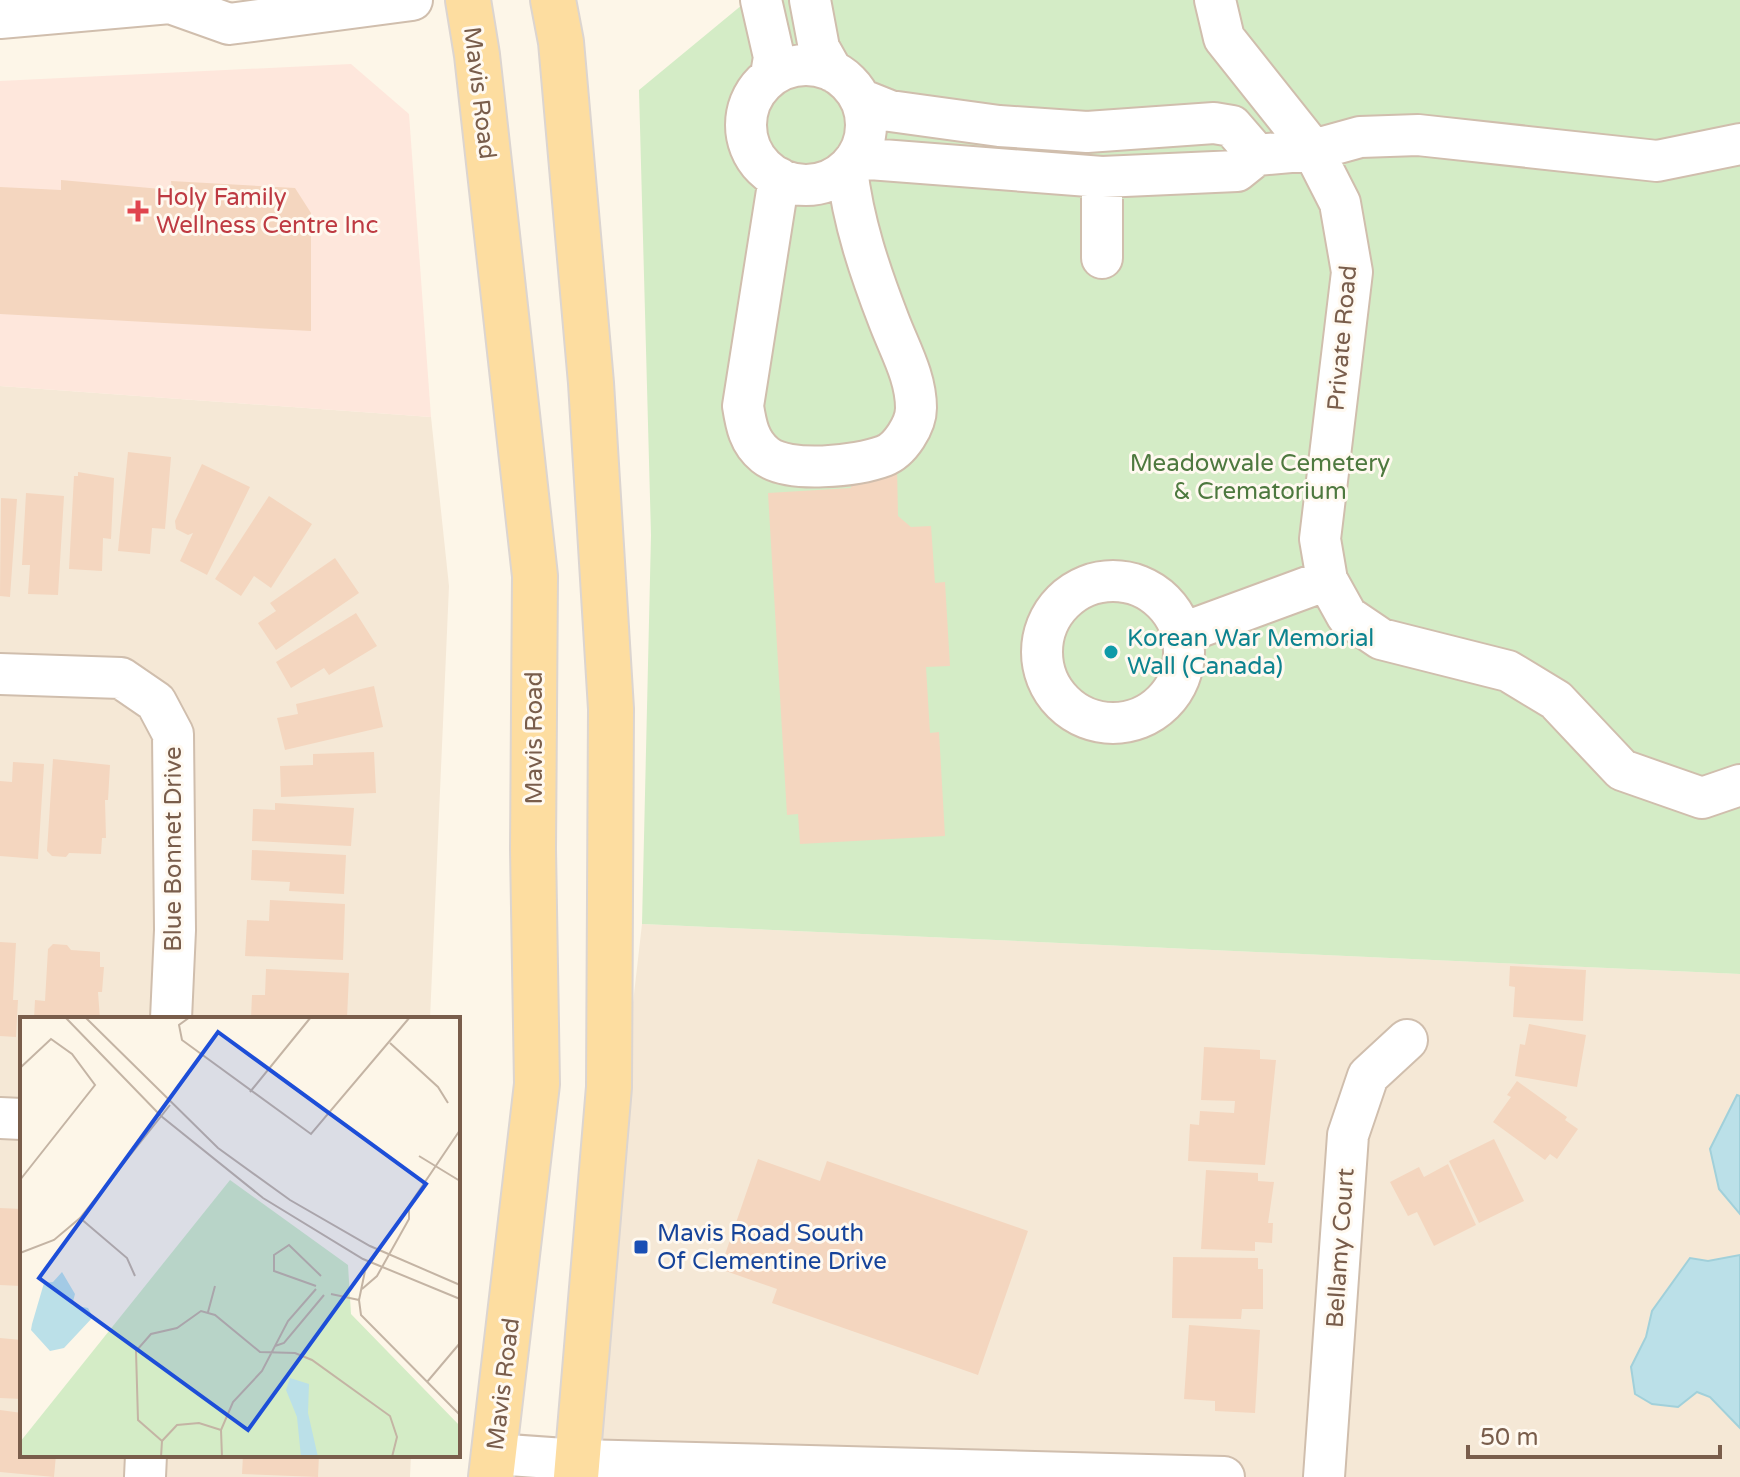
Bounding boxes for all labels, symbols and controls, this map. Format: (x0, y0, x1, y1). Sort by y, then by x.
street label: Mavis Road (457, 25, 502, 161)
place label: Holy Family Wellness Centre Inc (156, 183, 378, 240)
marker: Holy Family Wellness Centre Inc (127, 200, 149, 222)
street label: Private Road (1322, 264, 1363, 412)
park label: Meadowvale Cemetery & Crematorium (1130, 449, 1390, 506)
place label: Korean War Memorial Wall (Canada) (1127, 624, 1374, 681)
marker: Korean War Memorial Wall (Canada) (1102, 643, 1120, 661)
street label: Mavis Road (520, 671, 549, 805)
street label: Blue Bonnet Drive (159, 746, 188, 952)
inset map (20, 1017, 460, 1457)
street label: Bellamy Court (1320, 1167, 1361, 1329)
place label: Mavis Road South Of Clementine Drive (657, 1219, 887, 1276)
marker: Mavis Road South Of Clementine Drive (632, 1238, 650, 1256)
street label: Mavis Road (481, 1316, 526, 1452)
scale bar (1468, 1409, 1720, 1459)
text: 50 m (1480, 1423, 1538, 1452)

